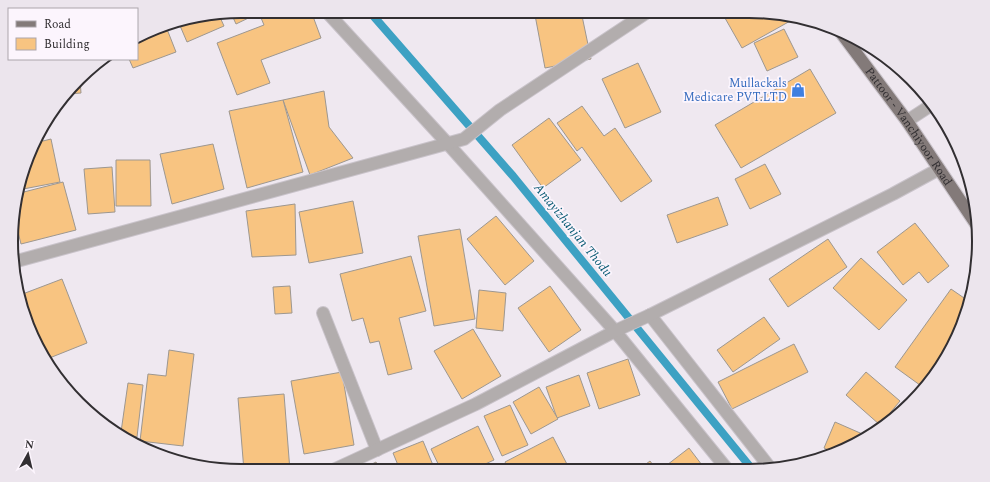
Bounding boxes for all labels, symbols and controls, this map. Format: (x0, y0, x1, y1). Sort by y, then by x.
legend (8, 8, 138, 60)
text: Road (44, 15, 71, 34)
text: Building (44, 35, 90, 54)
street label: Pattoor - Vanchiyoor Road (860, 63, 957, 190)
place label: Mullackals Medicare PVT.LTD (683, 74, 787, 107)
shop icon: Mullackals Medicare PVT.LTD (790, 82, 806, 98)
water label: Amayizhanjan Thodu (528, 178, 617, 281)
north arrow (8, 434, 48, 474)
text: N (24, 436, 35, 454)

